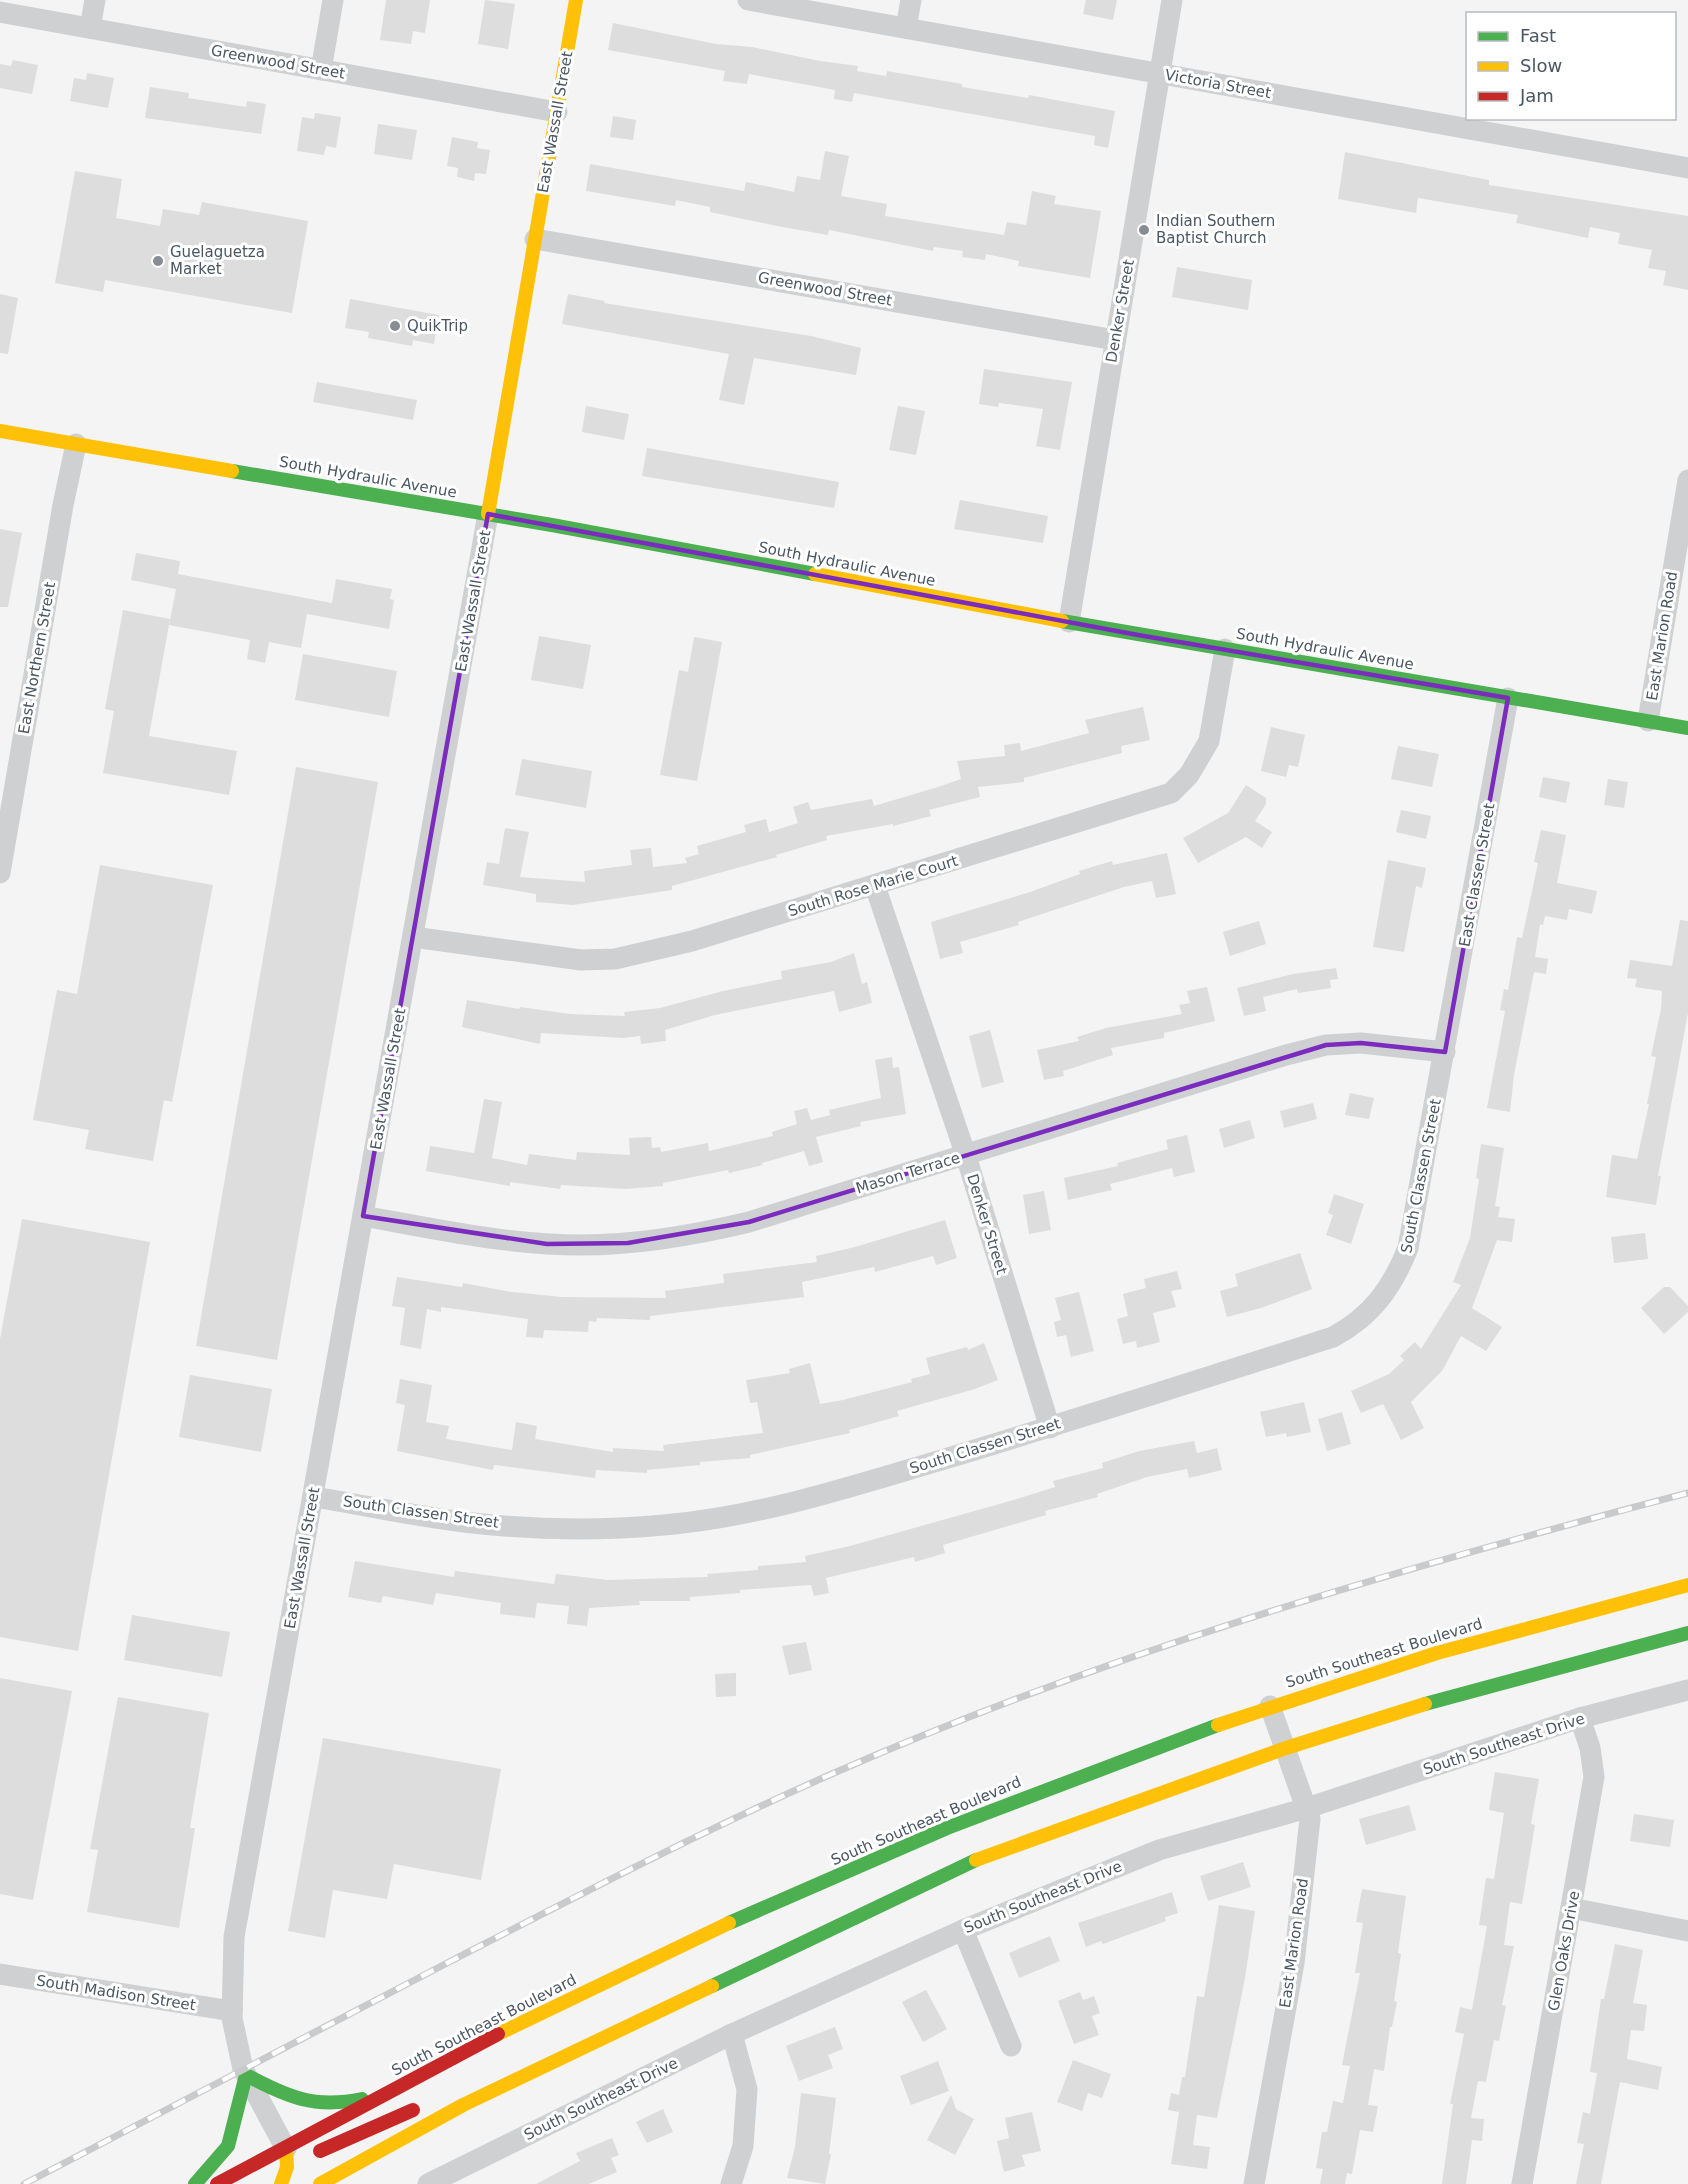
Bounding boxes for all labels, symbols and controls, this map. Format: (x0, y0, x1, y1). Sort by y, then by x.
legend (1466, 12, 1676, 120)
text: Fast (1520, 25, 1556, 46)
street label: Greenwood Street (210, 41, 347, 83)
street label: East Wassall Street (534, 50, 576, 194)
text: Slow (1520, 55, 1562, 76)
street label: Victoria Street (1164, 66, 1273, 102)
text: Jam (1519, 85, 1554, 106)
place label: Indian Southern Baptist Church (1156, 212, 1275, 247)
marker: Indian Southern Baptist Church (1137, 223, 1151, 237)
place label: Guelaguetza Market (170, 243, 265, 278)
marker: Guelaguetza Market (151, 254, 165, 268)
street label: Denker Street (1102, 258, 1138, 364)
street label: Greenwood Street (757, 268, 894, 310)
place label: QuikTrip (407, 317, 468, 335)
marker: QuikTrip (388, 319, 402, 333)
street label: South Hydraulic Avenue (278, 453, 458, 501)
street label: East Wassall Street (452, 529, 494, 673)
street label: South Hydraulic Avenue (757, 538, 937, 590)
street label: East Marion Road (1643, 570, 1681, 702)
street label: East Northern Street (15, 580, 59, 735)
street label: South Hydraulic Avenue (1235, 625, 1415, 673)
street label: East Classen Street (1455, 802, 1499, 948)
street label: South Rose Marie Court (786, 852, 960, 920)
street label: East Wassall Street (367, 1007, 409, 1151)
street label: South Classen Street (1397, 1097, 1445, 1255)
street label: Mason Terrace (854, 1149, 962, 1197)
street label: Denker Street (963, 1172, 1011, 1277)
street label: South Classen Street (907, 1414, 1063, 1478)
street label: East Wassall Street (281, 1486, 323, 1630)
street label: South Classen Street (342, 1492, 500, 1532)
street label: South Southeast Boulevard (1283, 1614, 1485, 1692)
street label: South Southeast Drive (1421, 1709, 1587, 1779)
street label: South Southeast Boulevard (828, 1773, 1024, 1869)
street label: South Southeast Drive (961, 1857, 1125, 1937)
street label: East Marion Road (1276, 1877, 1312, 2009)
street label: Glen Oaks Drive (1545, 1890, 1583, 2012)
street label: South Southeast Boulevard (389, 1971, 579, 2079)
street label: South Madison Street (35, 1972, 197, 2015)
street label: South Southeast Drive (521, 2054, 681, 2144)

